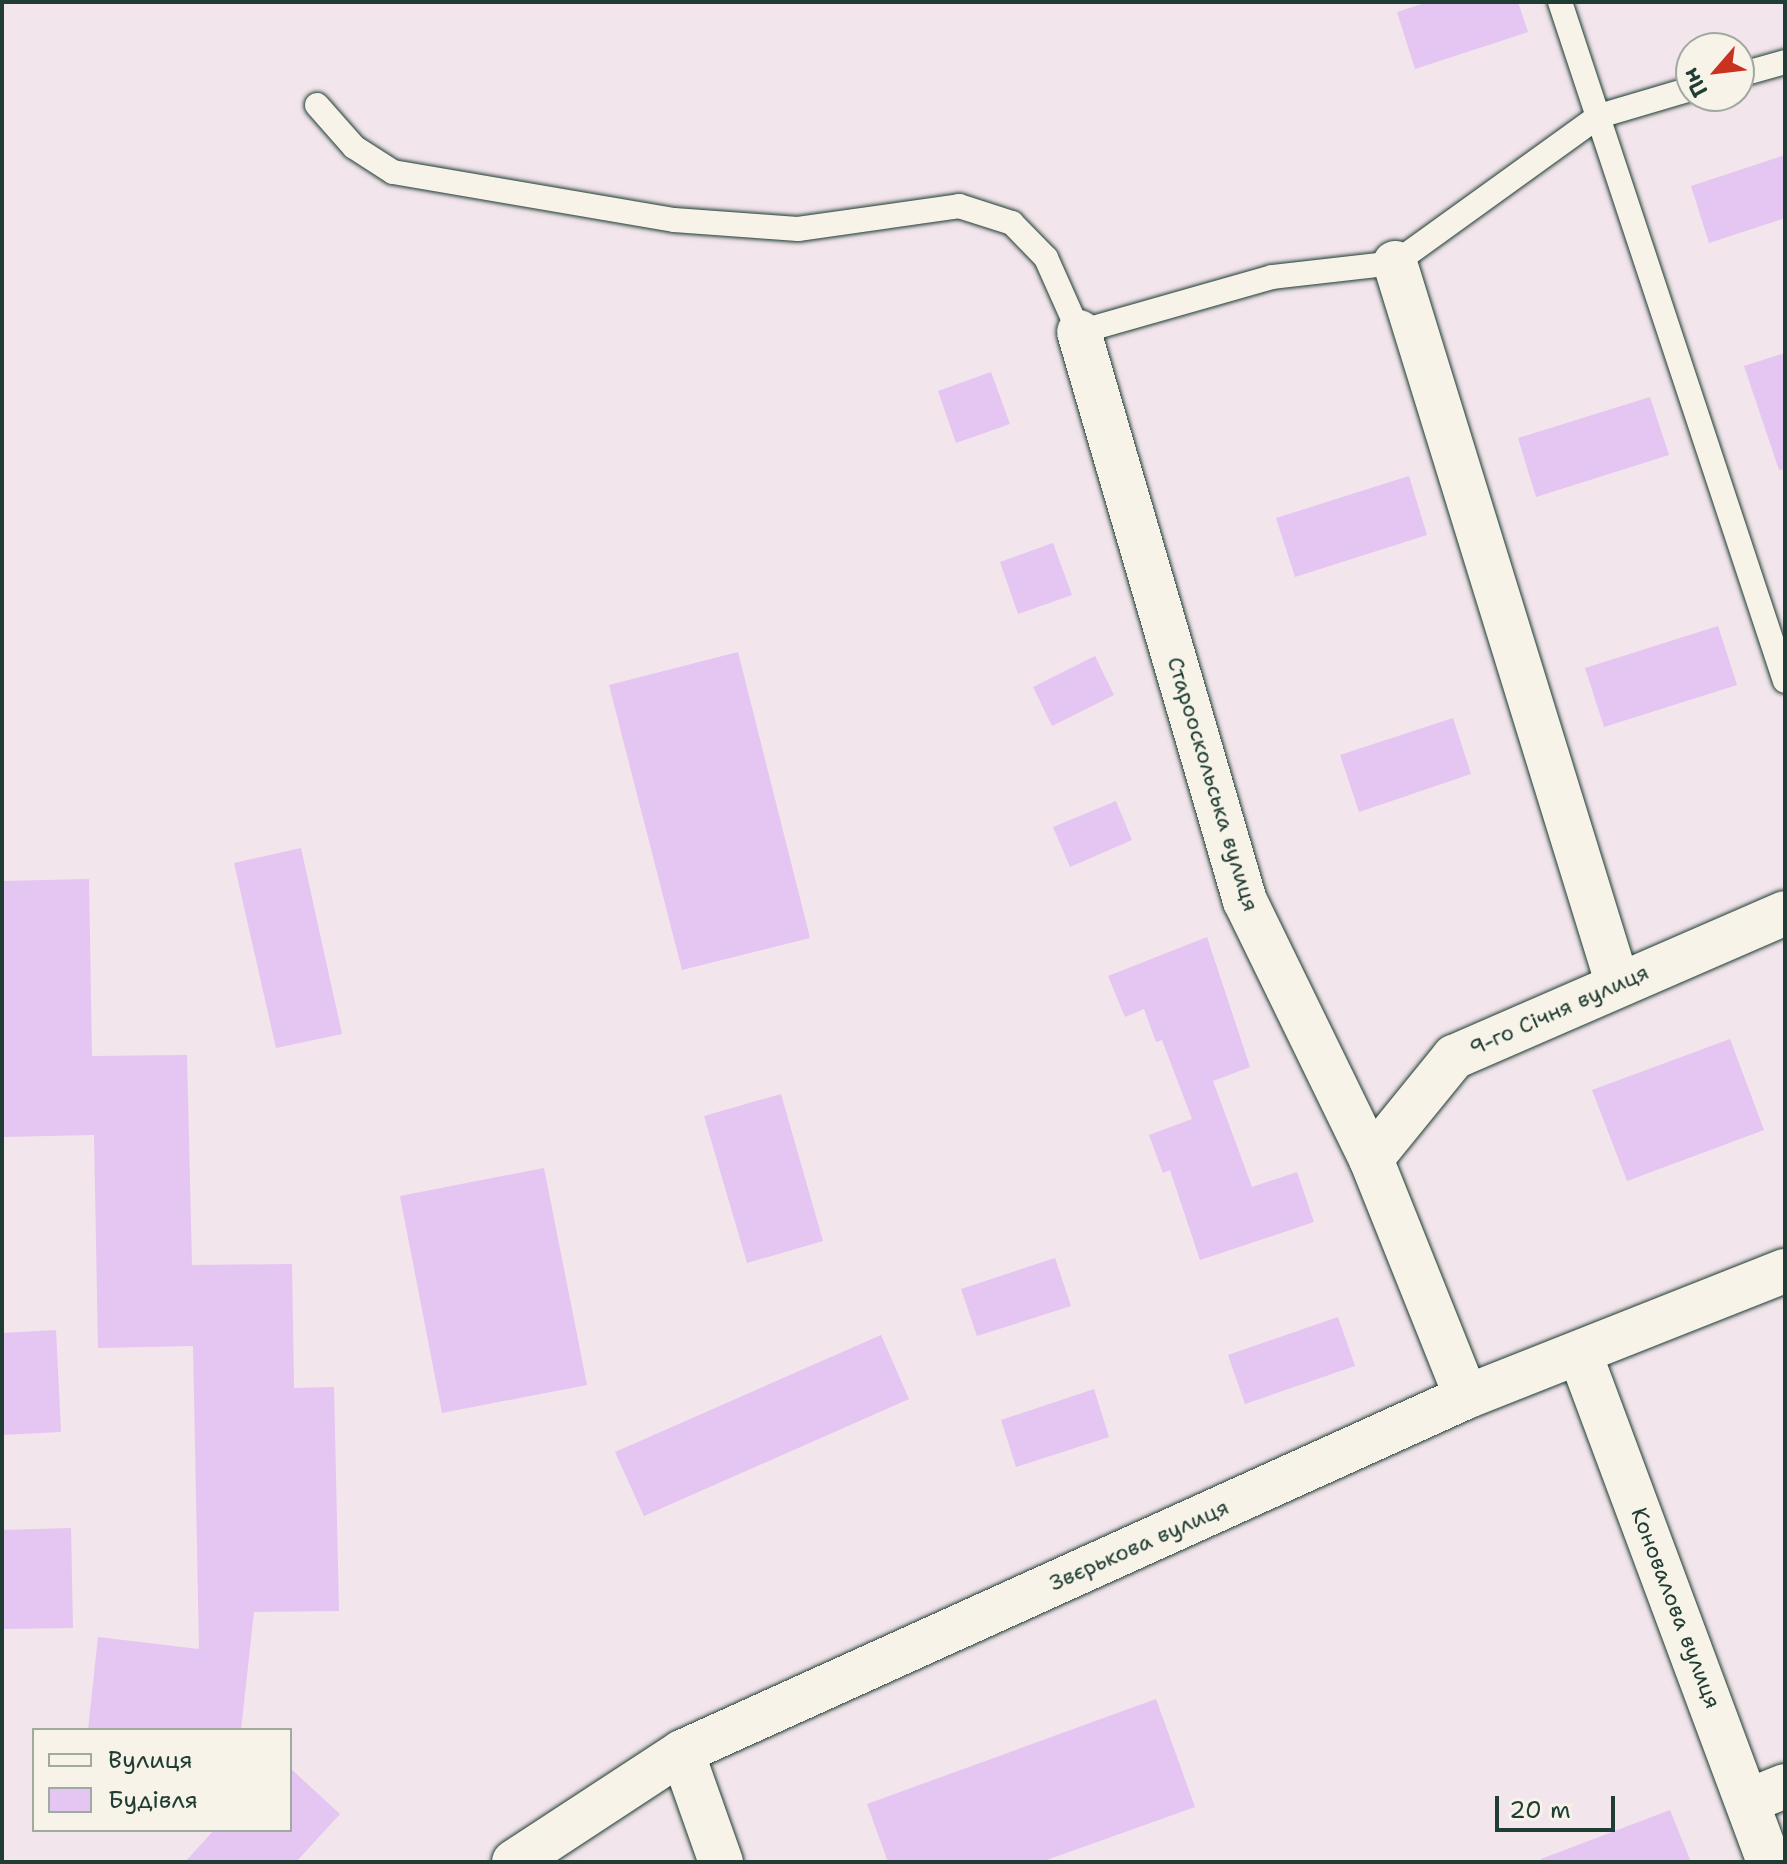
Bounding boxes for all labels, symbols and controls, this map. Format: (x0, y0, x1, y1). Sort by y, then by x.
north arrow (1675, 32, 1755, 112)
text: Пн (1676, 63, 1715, 102)
street label: Старооскольська вулиця (1162, 654, 1264, 914)
street label: 9-го Січня вулиця (1465, 959, 1653, 1061)
street label: Звєрькова вулиця (1045, 1494, 1233, 1596)
street label: Коновалова вулиця (1626, 1504, 1726, 1712)
legend (32, 1728, 292, 1832)
text: Вулиця (108, 1744, 193, 1776)
scale bar (1499, 1780, 1619, 1830)
text: Будівля (108, 1784, 198, 1816)
text: 20 m (1509, 1794, 1571, 1826)

